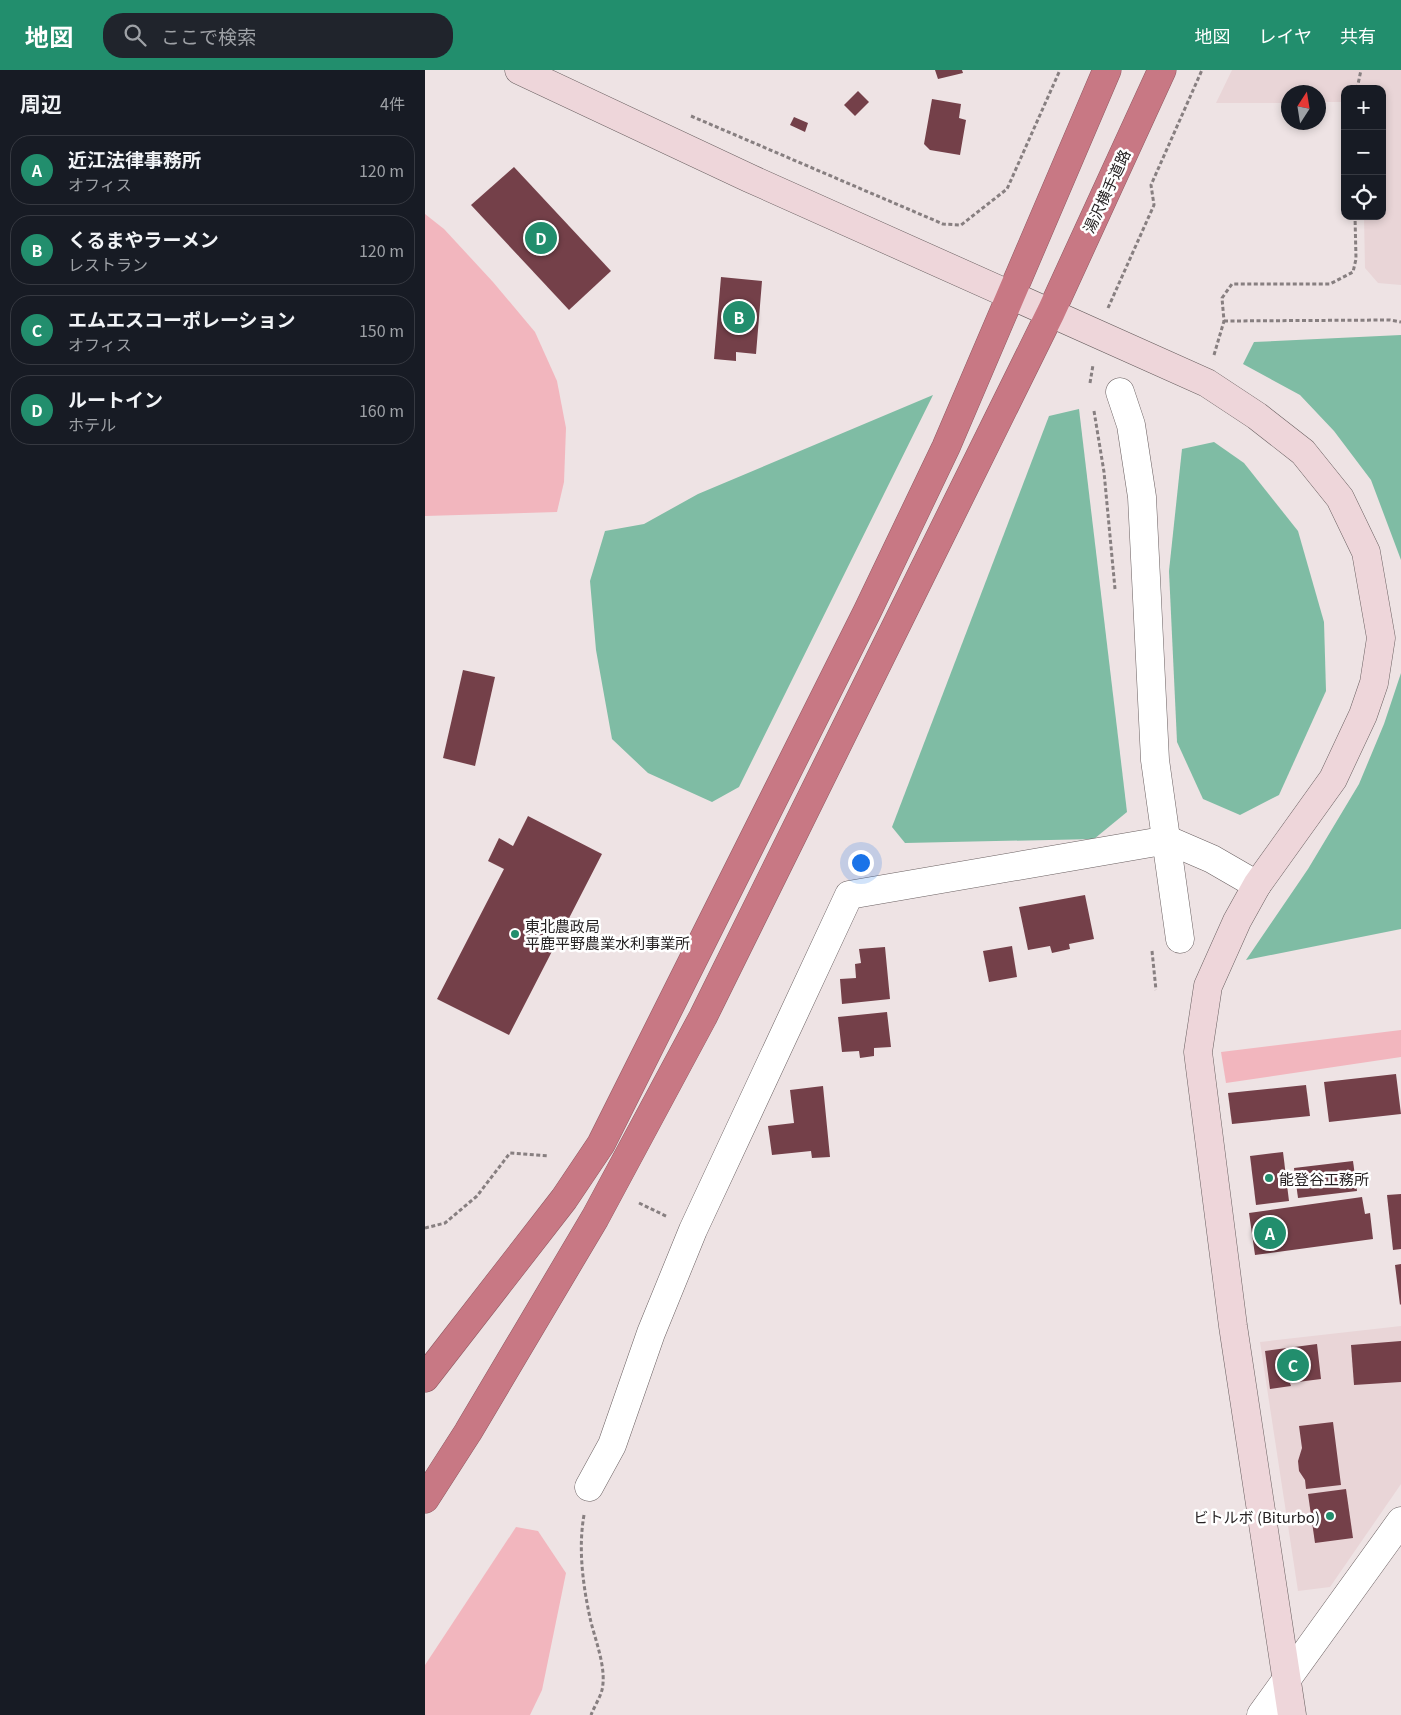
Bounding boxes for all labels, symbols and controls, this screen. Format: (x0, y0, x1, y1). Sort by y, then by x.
search box (103, 13, 453, 58)
text: 地図 (25, 18, 73, 53)
icon: search (121, 21, 149, 49)
text: ここで検索 (161, 22, 256, 49)
text: 地図 (1195, 22, 1231, 48)
text: レイヤ (1259, 22, 1312, 48)
text: 共有 (1340, 22, 1376, 48)
north arrow (1281, 85, 1326, 130)
map controls (1341, 85, 1386, 220)
button: + (1341, 85, 1386, 130)
text: 周辺 (20, 88, 62, 118)
text: 4件 (380, 91, 405, 115)
button: − (1341, 130, 1386, 175)
text: 近江法律事務所 (68, 145, 201, 172)
street label: 湯沢横手道路 (1077, 146, 1135, 236)
text: A (32, 158, 42, 182)
text: 120 m (359, 158, 404, 182)
text: オフィス (68, 172, 132, 196)
button: locate (1341, 175, 1386, 220)
pin: D (525, 219, 557, 257)
text: くるまやラーメン (68, 225, 219, 252)
text: B (32, 238, 42, 262)
text: 120 m (359, 238, 404, 262)
text: レストラン (68, 252, 148, 276)
pin: B (723, 298, 755, 336)
text: エムエスコーポレーション (68, 305, 296, 332)
text: C (32, 318, 42, 342)
text: 150 m (359, 318, 404, 342)
text: オフィス (68, 332, 132, 356)
text: ルートイン (68, 385, 163, 412)
text: D (31, 398, 43, 422)
text: 160 m (359, 398, 404, 422)
text: ホテル (68, 412, 116, 436)
your location (848, 850, 874, 876)
place label: 東北農政局 平鹿平野農業水利事業所 (525, 915, 690, 953)
marker: 東北農政局 平鹿平野農業水利事業所 (509, 928, 521, 940)
place label: 能登谷工務所 (1279, 1168, 1369, 1189)
marker: 能登谷工務所 (1263, 1172, 1275, 1184)
pin: A (1254, 1214, 1286, 1252)
pin: C (1277, 1346, 1309, 1384)
place label: ビトルボ (Biturbo) (1194, 1506, 1320, 1527)
marker: ビトルボ (Biturbo) (1324, 1510, 1336, 1522)

